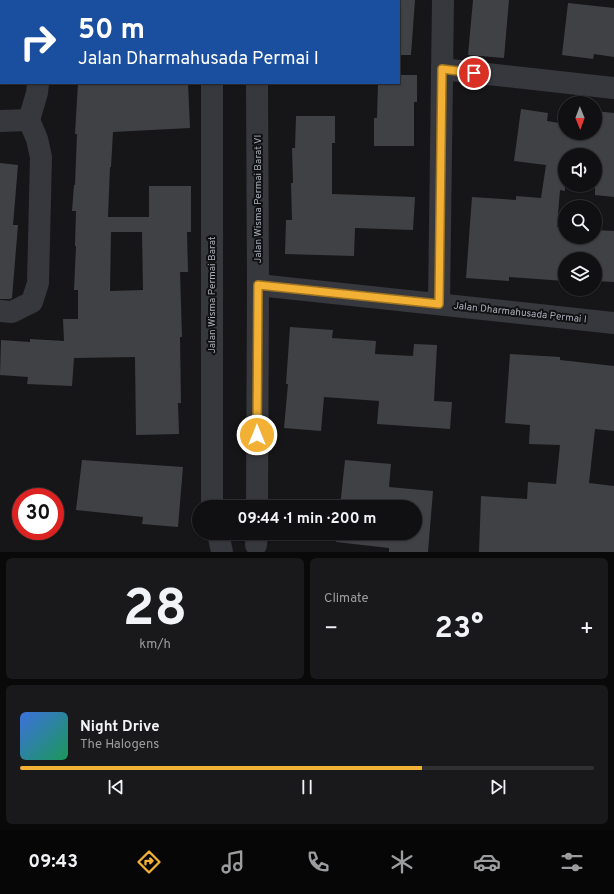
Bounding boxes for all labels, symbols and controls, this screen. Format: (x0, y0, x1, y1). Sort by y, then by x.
text: 50 m (78, 13, 145, 49)
icon: right (12, 16, 64, 68)
text: Jalan Dharmahusada Permai I (78, 48, 319, 71)
pin (457, 56, 491, 90)
icon: arrive (463, 62, 485, 84)
north arrow (558, 96, 602, 140)
map controls (558, 96, 602, 296)
street label: Jalan Wisma Permai Barat VI (252, 135, 265, 263)
button: sound (558, 148, 602, 192)
button: search (558, 200, 602, 244)
street label: Jalan Wisma Permai Barat (206, 236, 219, 354)
button: layers (558, 252, 602, 296)
street label: Jalan Dharmahusada Permai I (453, 300, 587, 326)
position arrow (236, 414, 278, 456)
speed limit sign: 30 (12, 488, 64, 540)
text: 09:44 · 1 min · 200 m (238, 510, 376, 529)
text: 28 (123, 578, 187, 644)
text: Climate (324, 591, 369, 607)
text: 23° (435, 611, 483, 648)
text: − (324, 616, 338, 643)
text: + (580, 616, 594, 643)
text: km/h (139, 637, 171, 653)
text: Night Drive (80, 718, 160, 737)
text: The Halogens (80, 737, 159, 753)
icon: previous (105, 776, 127, 798)
icon: pause (296, 776, 318, 798)
icon: next (487, 776, 509, 798)
icon: directions (135, 848, 163, 876)
icon: music (219, 848, 247, 876)
icon: phone (304, 848, 332, 876)
icon: climate (388, 848, 416, 876)
icon: car (473, 848, 501, 876)
icon: filters (558, 848, 586, 876)
text: 09:43 (28, 851, 78, 874)

